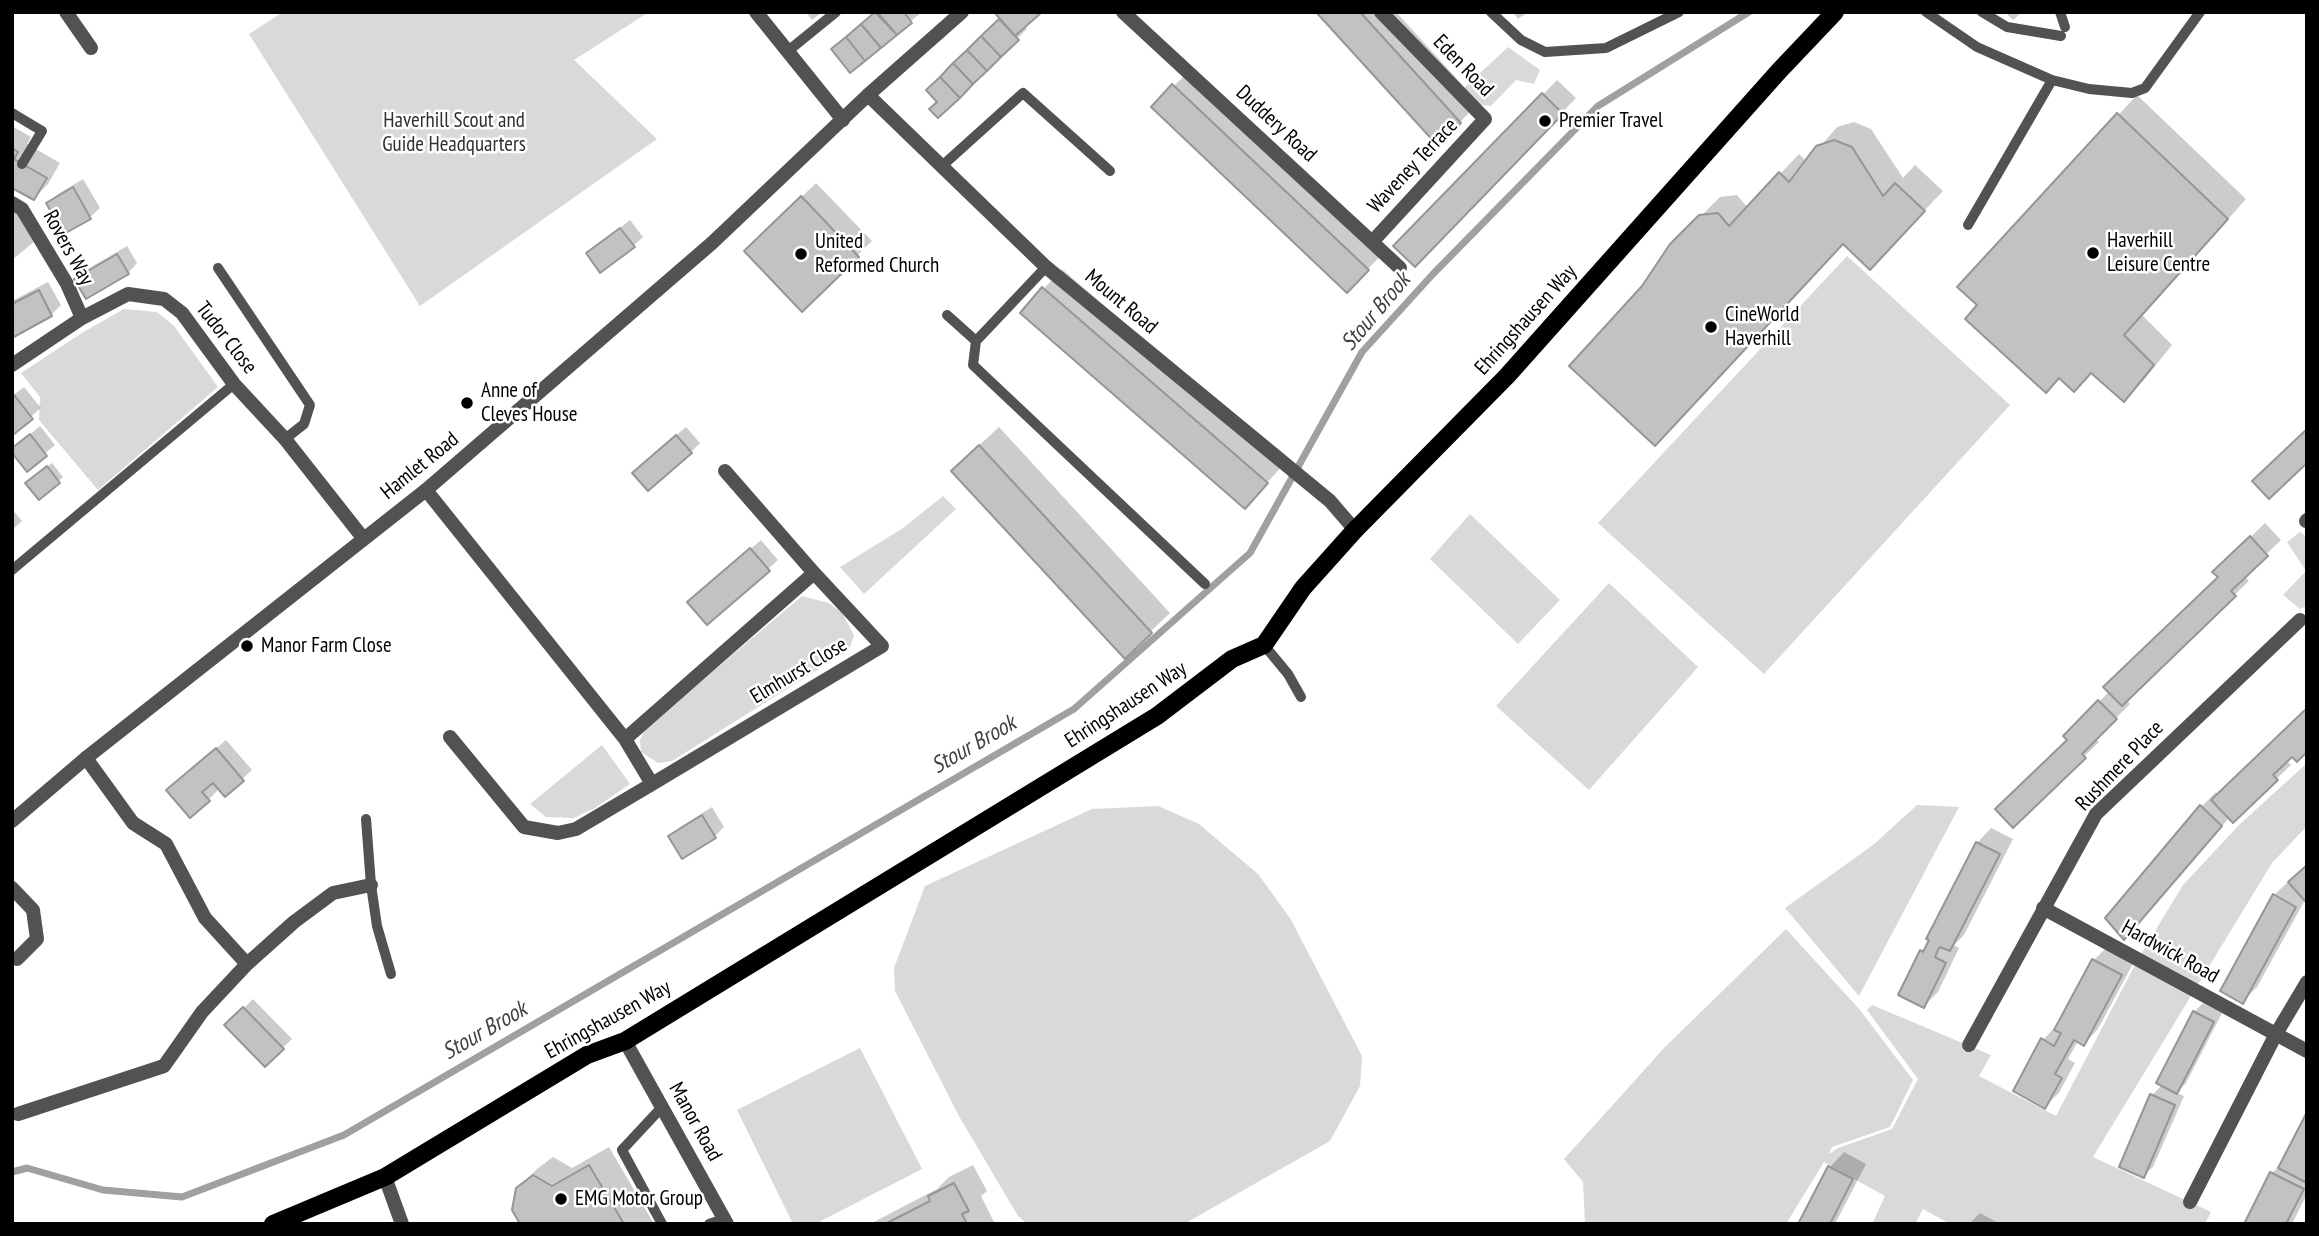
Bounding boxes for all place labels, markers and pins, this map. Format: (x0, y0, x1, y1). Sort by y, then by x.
place label: Premier Travel (1559, 108, 1663, 134)
marker: Premier Travel (1537, 113, 1553, 129)
place label: Haverhill Leisure Centre (2107, 228, 2210, 278)
place label: United Reformed Church (815, 229, 939, 279)
marker: Haverhill Leisure Centre (2085, 245, 2101, 261)
marker: United Reformed Church (793, 246, 809, 262)
place label: CineWorld Haverhill (1725, 302, 1799, 352)
marker: CineWorld Haverhill (1703, 319, 1719, 335)
place label: Anne of Cleves House (481, 378, 577, 428)
marker: Anne of Cleves House (459, 395, 475, 411)
place label: Manor Farm Close (261, 633, 392, 659)
marker: Manor Farm Close (239, 638, 255, 654)
place label: EMG Motor Group (575, 1186, 703, 1212)
marker: EMG Motor Group (553, 1191, 569, 1207)

